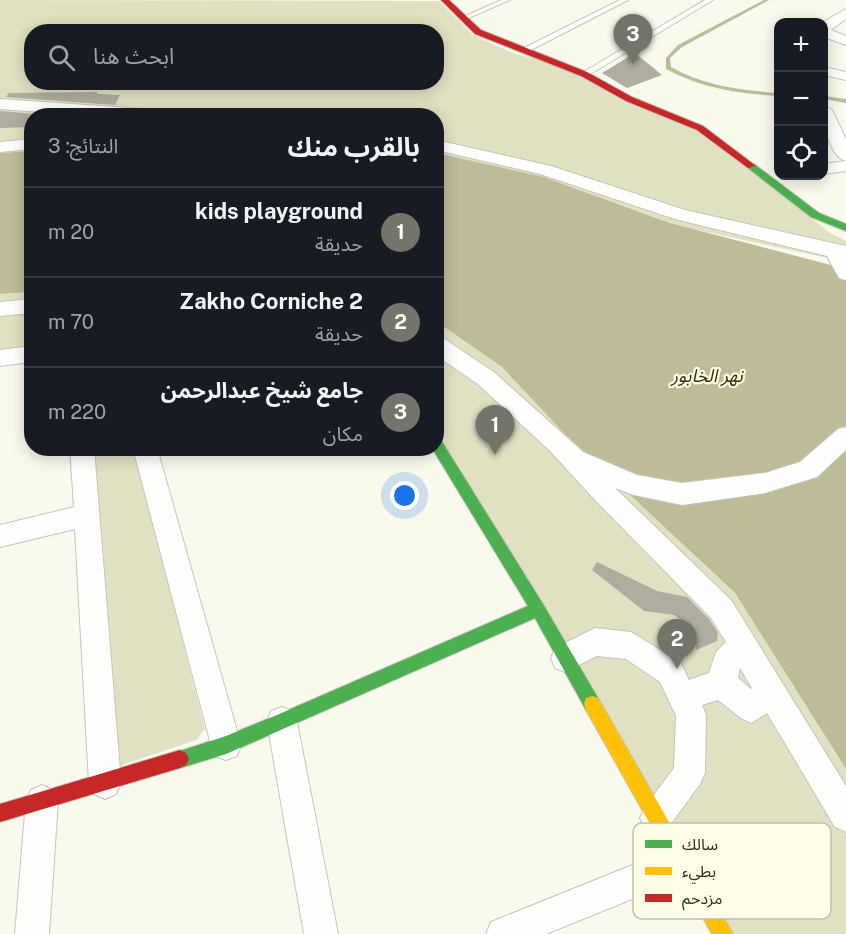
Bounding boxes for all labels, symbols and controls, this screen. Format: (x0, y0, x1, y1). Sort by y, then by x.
pin: 3 (614, 14, 652, 64)
map controls (774, 18, 828, 180)
button: + (774, 18, 828, 72)
search box (24, 24, 444, 90)
icon: search (45, 41, 78, 74)
text: ابحث هنا (93, 43, 174, 69)
button: − (774, 72, 828, 126)
button: locate (774, 126, 828, 180)
text: بالقرب منك (287, 131, 420, 162)
text: النتائج: 3 (48, 134, 118, 158)
text: kids playground (195, 198, 363, 224)
text: 20 m (48, 220, 94, 244)
text: 1 (396, 220, 405, 244)
text: حديقة (315, 232, 363, 256)
text: Zakho Corniche 2 (179, 288, 363, 314)
text: 70 m (48, 310, 94, 334)
text: 2 (394, 310, 407, 334)
text: حديقة (315, 322, 363, 346)
water label: نهر الخابور (669, 365, 745, 387)
text: جامع شيخ عبدالرحمن (161, 377, 363, 403)
text: 220 m (48, 400, 106, 424)
text: 3 (394, 400, 407, 424)
pin: 1 (476, 406, 514, 455)
text: مكان (323, 422, 363, 446)
your location (390, 481, 419, 510)
pin: 2 (658, 620, 696, 669)
legend (633, 823, 831, 919)
text: سالك (682, 835, 718, 854)
text: بطيء (682, 862, 716, 884)
text: مزدحم (682, 889, 722, 911)

